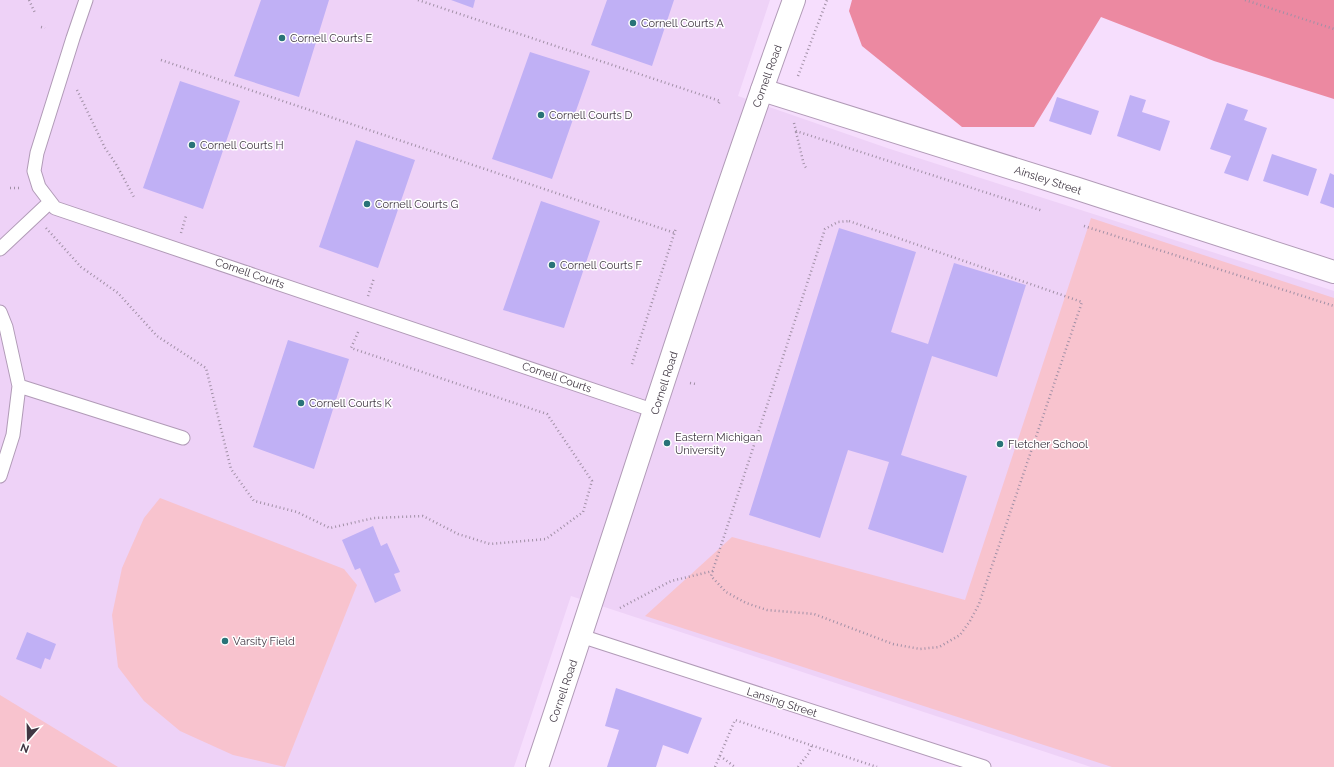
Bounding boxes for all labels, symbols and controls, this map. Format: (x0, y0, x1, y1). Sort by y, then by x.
place label: Cornell Courts A (641, 17, 724, 30)
marker: Cornell Courts A (628, 18, 638, 28)
place label: Cornell Courts E (290, 32, 373, 45)
marker: Cornell Courts E (277, 33, 287, 43)
street label: Cornell Road (750, 43, 785, 109)
place label: Cornell Courts D (549, 109, 633, 122)
marker: Cornell Courts D (536, 110, 546, 120)
place label: Cornell Courts H (200, 139, 284, 152)
marker: Cornell Courts H (187, 140, 197, 150)
street label: Ainsley Street (1013, 164, 1083, 198)
place label: Cornell Courts G (375, 198, 459, 211)
marker: Cornell Courts G (362, 199, 372, 209)
street label: Cornell Courts (213, 255, 286, 291)
place label: Cornell Courts F (560, 259, 643, 272)
marker: Cornell Courts F (547, 260, 557, 270)
street label: Cornell Road (648, 350, 681, 416)
street label: Cornell Courts (520, 359, 593, 395)
place label: Cornell Courts K (309, 397, 393, 410)
marker: Cornell Courts K (296, 398, 306, 408)
place label: Eastern Michigan University (675, 431, 762, 457)
marker: Eastern Michigan University (662, 438, 672, 448)
place label: Fletcher School (1008, 438, 1088, 451)
marker: Fletcher School (995, 439, 1005, 449)
place label: Varsity Field (233, 635, 295, 648)
marker: Varsity Field (220, 636, 230, 646)
street label: Cornell Road (547, 658, 580, 724)
street label: Lansing Street (745, 685, 819, 720)
north arrow (8, 719, 48, 759)
text: N (19, 740, 31, 755)

